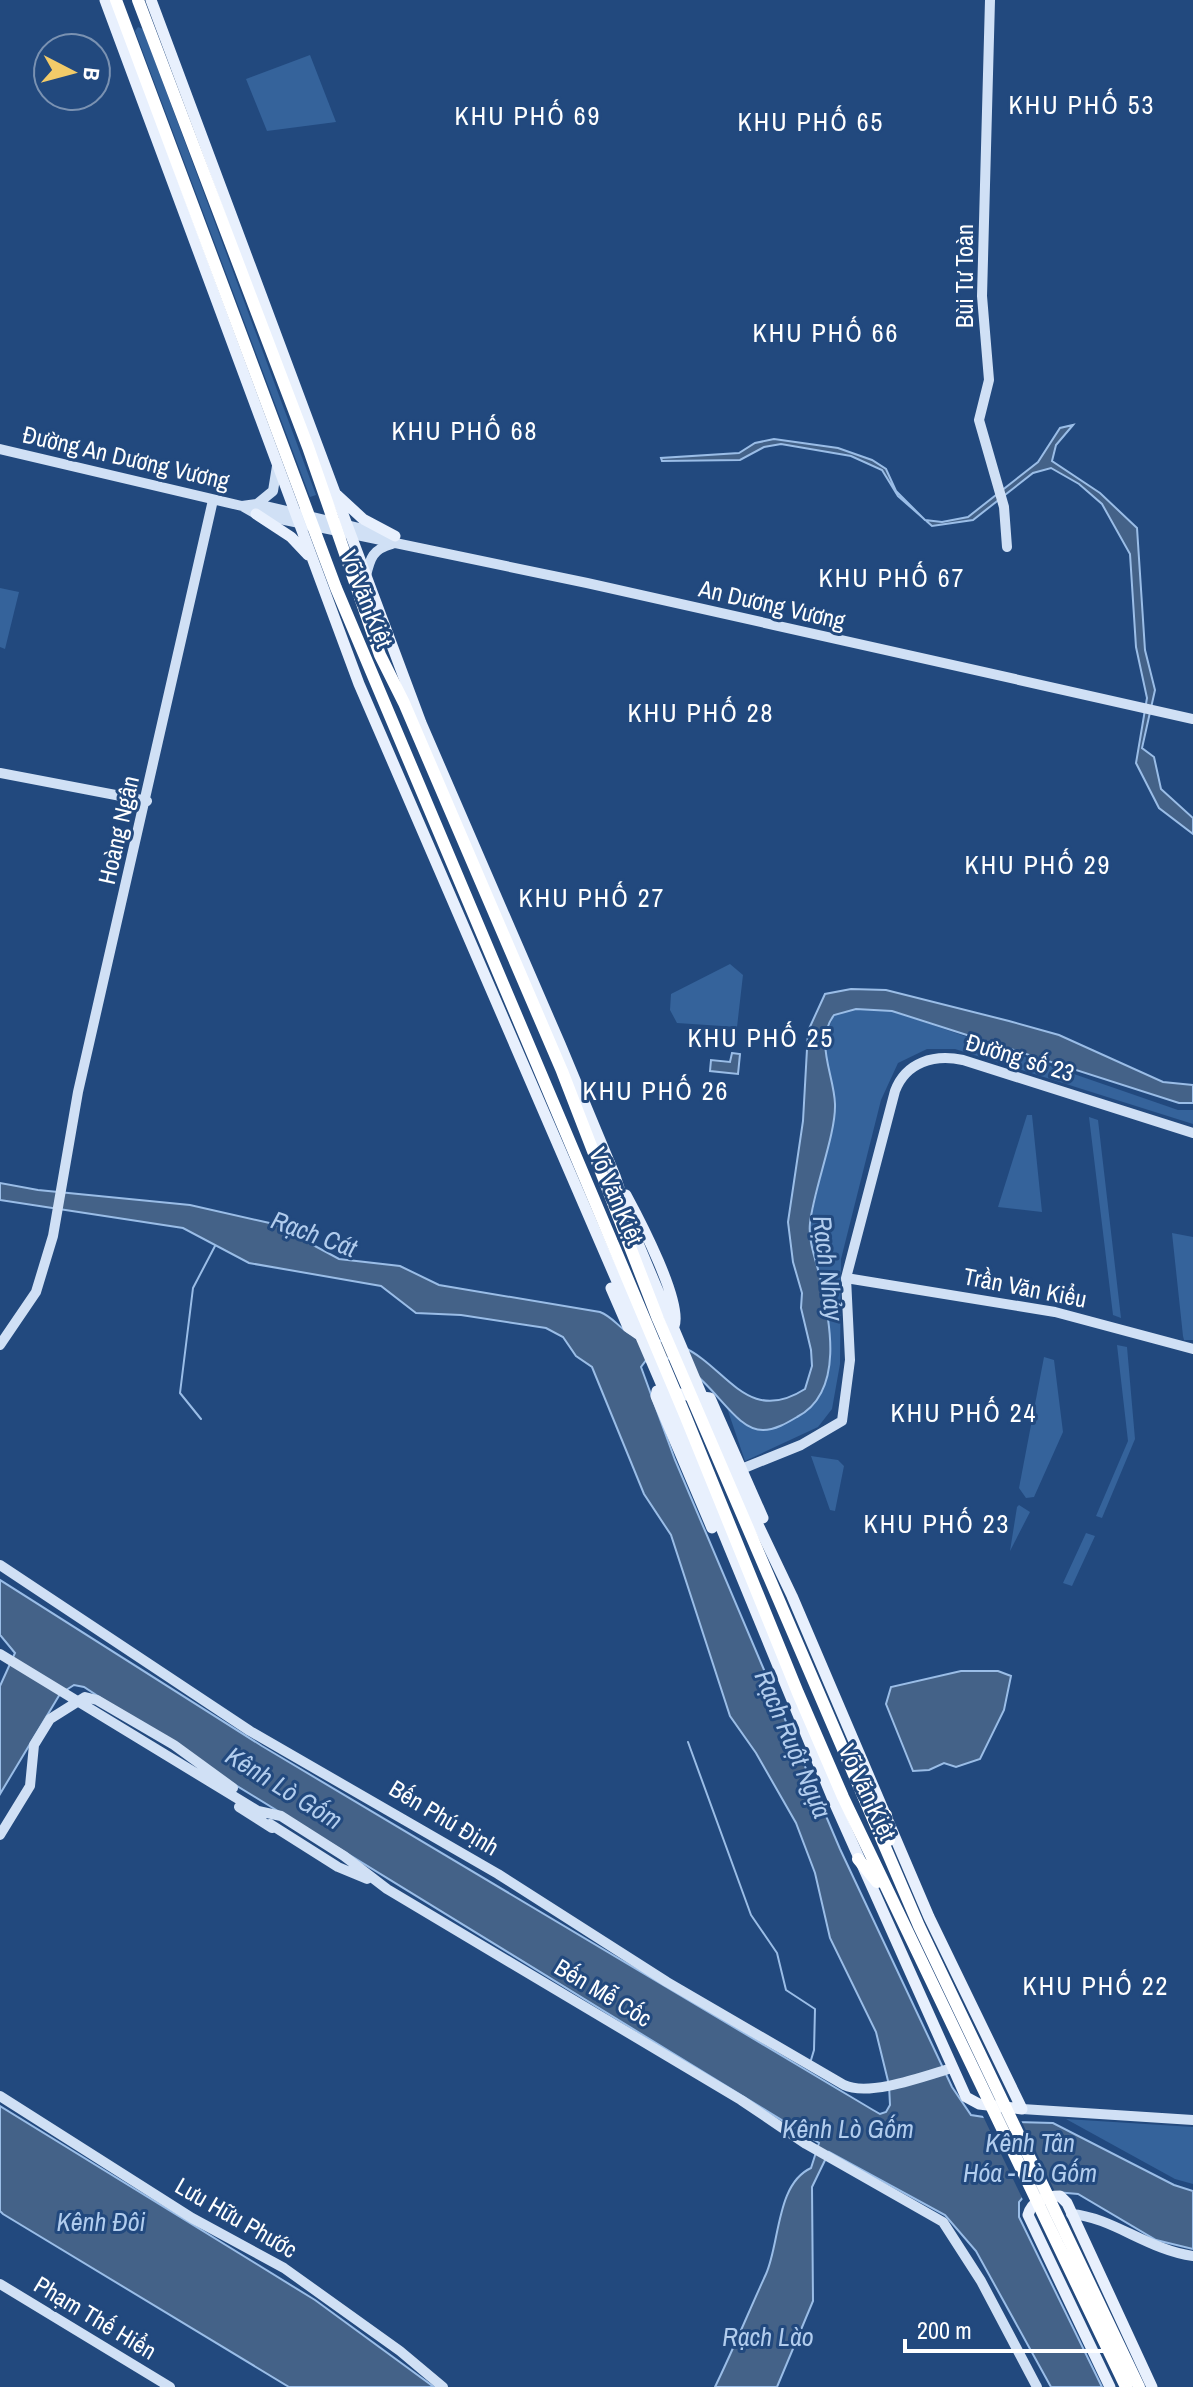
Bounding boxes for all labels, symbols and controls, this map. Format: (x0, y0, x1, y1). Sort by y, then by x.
north arrow (32, 32, 112, 112)
text: B (76, 66, 107, 82)
district label: KHU PHỐ 53 (1009, 87, 1155, 122)
district label: KHU PHỐ 69 (455, 98, 601, 133)
district label: KHU PHỐ 65 (738, 104, 884, 139)
street label: Bùi Tư Toàn (948, 224, 980, 328)
district label: KHU PHỐ 66 (753, 315, 899, 350)
district label: KHU PHỐ 68 (392, 413, 538, 448)
street label: Đường An Dương Vương (20, 418, 233, 496)
street label: Võ Văn Kiệt (333, 545, 401, 653)
district label: KHU PHỐ 67 (819, 560, 965, 595)
street label: An Dương Vương (695, 571, 849, 636)
district label: KHU PHỐ 28 (628, 695, 774, 730)
street label: Hoàng Ngân (90, 772, 146, 887)
district label: KHU PHỐ 29 (965, 847, 1111, 882)
district label: KHU PHỐ 27 (519, 880, 665, 915)
district label: KHU PHỐ 25 (688, 1020, 834, 1055)
street label: Đường số 23 (962, 1025, 1078, 1089)
district label: KHU PHỐ 26 (583, 1073, 729, 1108)
street label: Võ Văn Kiệt (582, 1142, 652, 1250)
water label: Rạch Cát (266, 1202, 363, 1266)
water label: Rạch Nhảy (805, 1213, 852, 1324)
street label: Trần Văn Kiểu (961, 1259, 1089, 1315)
district label: KHU PHỐ 24 (891, 1395, 1037, 1430)
district label: KHU PHỐ 23 (864, 1506, 1010, 1541)
water label: Rạch Ruột Ngựa (747, 1664, 840, 1823)
water label: Kênh Lò Gốm (219, 1738, 349, 1837)
street label: Võ Văn Kiệt (832, 1738, 904, 1845)
street label: Bến Phú Định (384, 1772, 505, 1862)
street label: Bến Mễ Cốc (549, 1951, 658, 2034)
district label: KHU PHỐ 22 (1023, 1968, 1169, 2003)
water label: Kênh Lò Gốm (782, 2111, 914, 2146)
water label: Kênh Tân Hóa - Lò Gốm (963, 2125, 1097, 2190)
street label: Lưu Hữu Phước (170, 2169, 303, 2265)
water label: Kênh Đôi (57, 2204, 146, 2239)
street label: Phạm Thế Hiển (28, 2268, 163, 2366)
scale bar (905, 2303, 1105, 2353)
text: 200 m (917, 2314, 972, 2346)
water label: Rạch Lào (722, 2319, 814, 2354)

